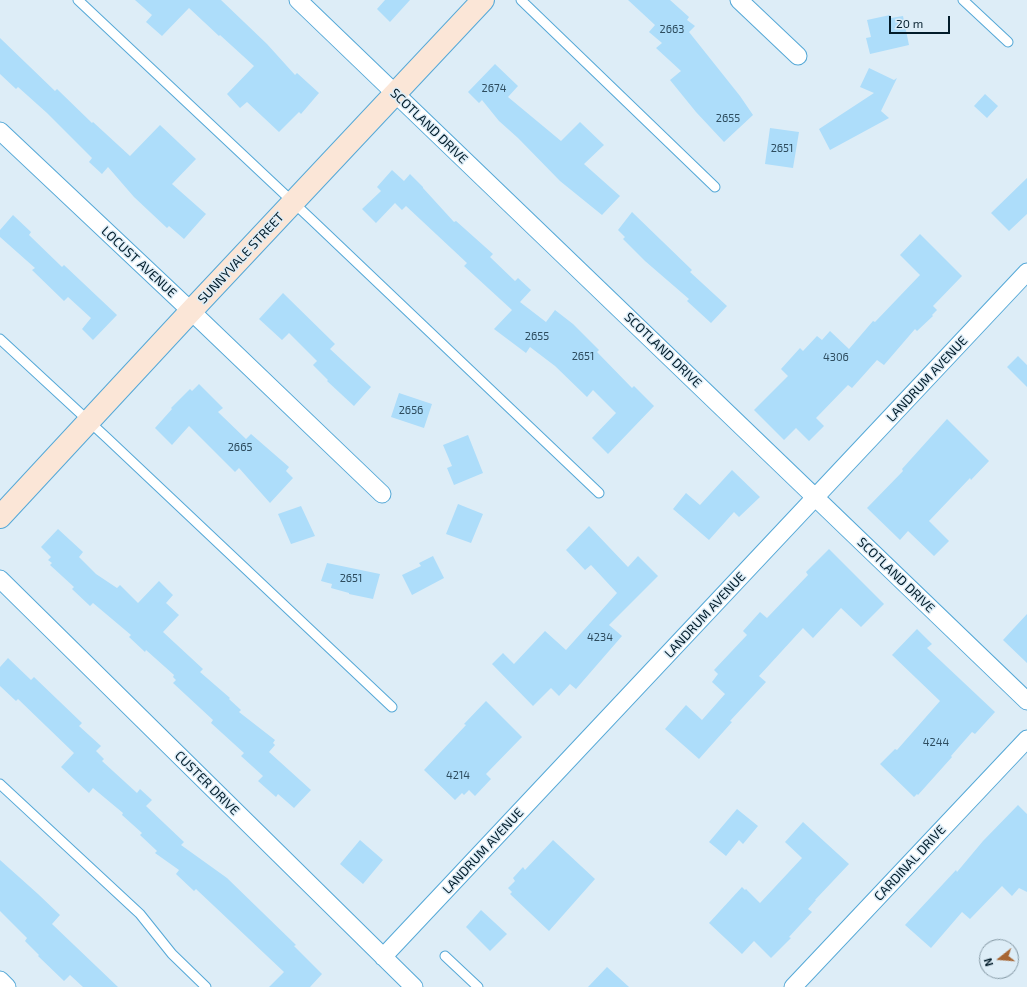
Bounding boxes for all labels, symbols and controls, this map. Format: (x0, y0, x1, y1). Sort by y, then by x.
scale bar (891, 8, 952, 34)
text: 20 m (896, 16, 923, 30)
house number: 2663 (660, 22, 684, 36)
house number: 2674 (482, 81, 506, 95)
street label: SCOTLAND DRIVE (387, 85, 471, 167)
house number: 2655 (716, 111, 740, 125)
house number: 2651 (771, 141, 793, 155)
street label: SUNNYVALE STREET (195, 209, 287, 307)
street label: LOCUST AVENUE (98, 223, 180, 301)
street label: SCOTLAND DRIVE (621, 309, 705, 391)
house number: 2655 (525, 329, 549, 343)
street label: LANDRUM AVENUE (883, 333, 971, 425)
house number: 2651 (572, 349, 594, 363)
house number: 4306 (823, 350, 849, 364)
house number: 2656 (399, 403, 423, 417)
house number: 2665 (228, 440, 252, 454)
street label: SCOTLAND DRIVE (854, 534, 938, 616)
street label: LANDRUM AVENUE (661, 569, 749, 661)
house number: 2651 (340, 571, 362, 585)
house number: 4234 (587, 630, 613, 644)
house number: 4244 (923, 735, 949, 749)
street label: CUSTER DRIVE (172, 748, 242, 818)
house number: 4214 (446, 768, 470, 782)
street label: LANDRUM AVENUE (439, 805, 527, 897)
street label: CARDINAL DRIVE (871, 822, 949, 904)
north arrow (979, 939, 1019, 979)
text: N (981, 957, 995, 968)

